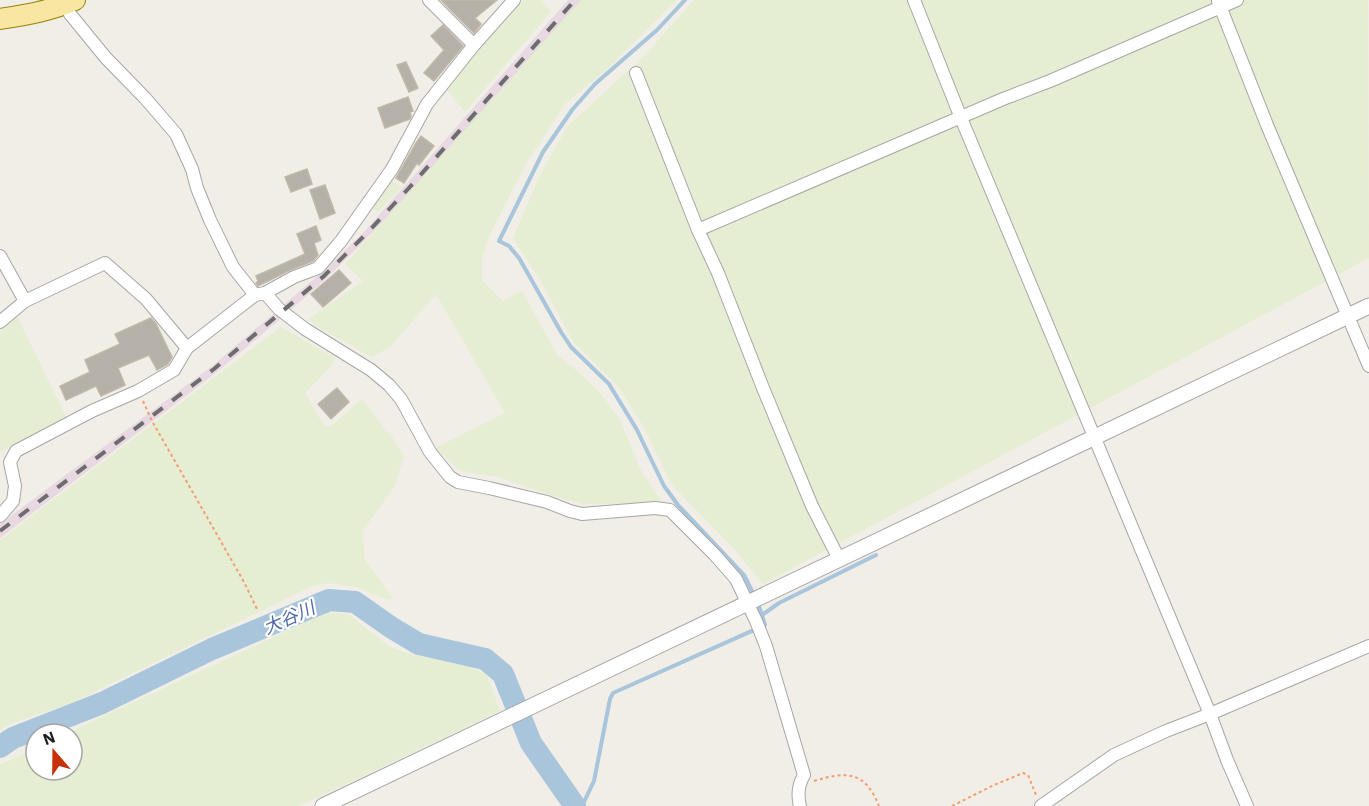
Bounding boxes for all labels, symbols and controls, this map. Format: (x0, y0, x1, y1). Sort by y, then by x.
water label: 大谷川 (259, 595, 320, 639)
north arrow (24, 722, 84, 782)
text: N (40, 727, 58, 749)

